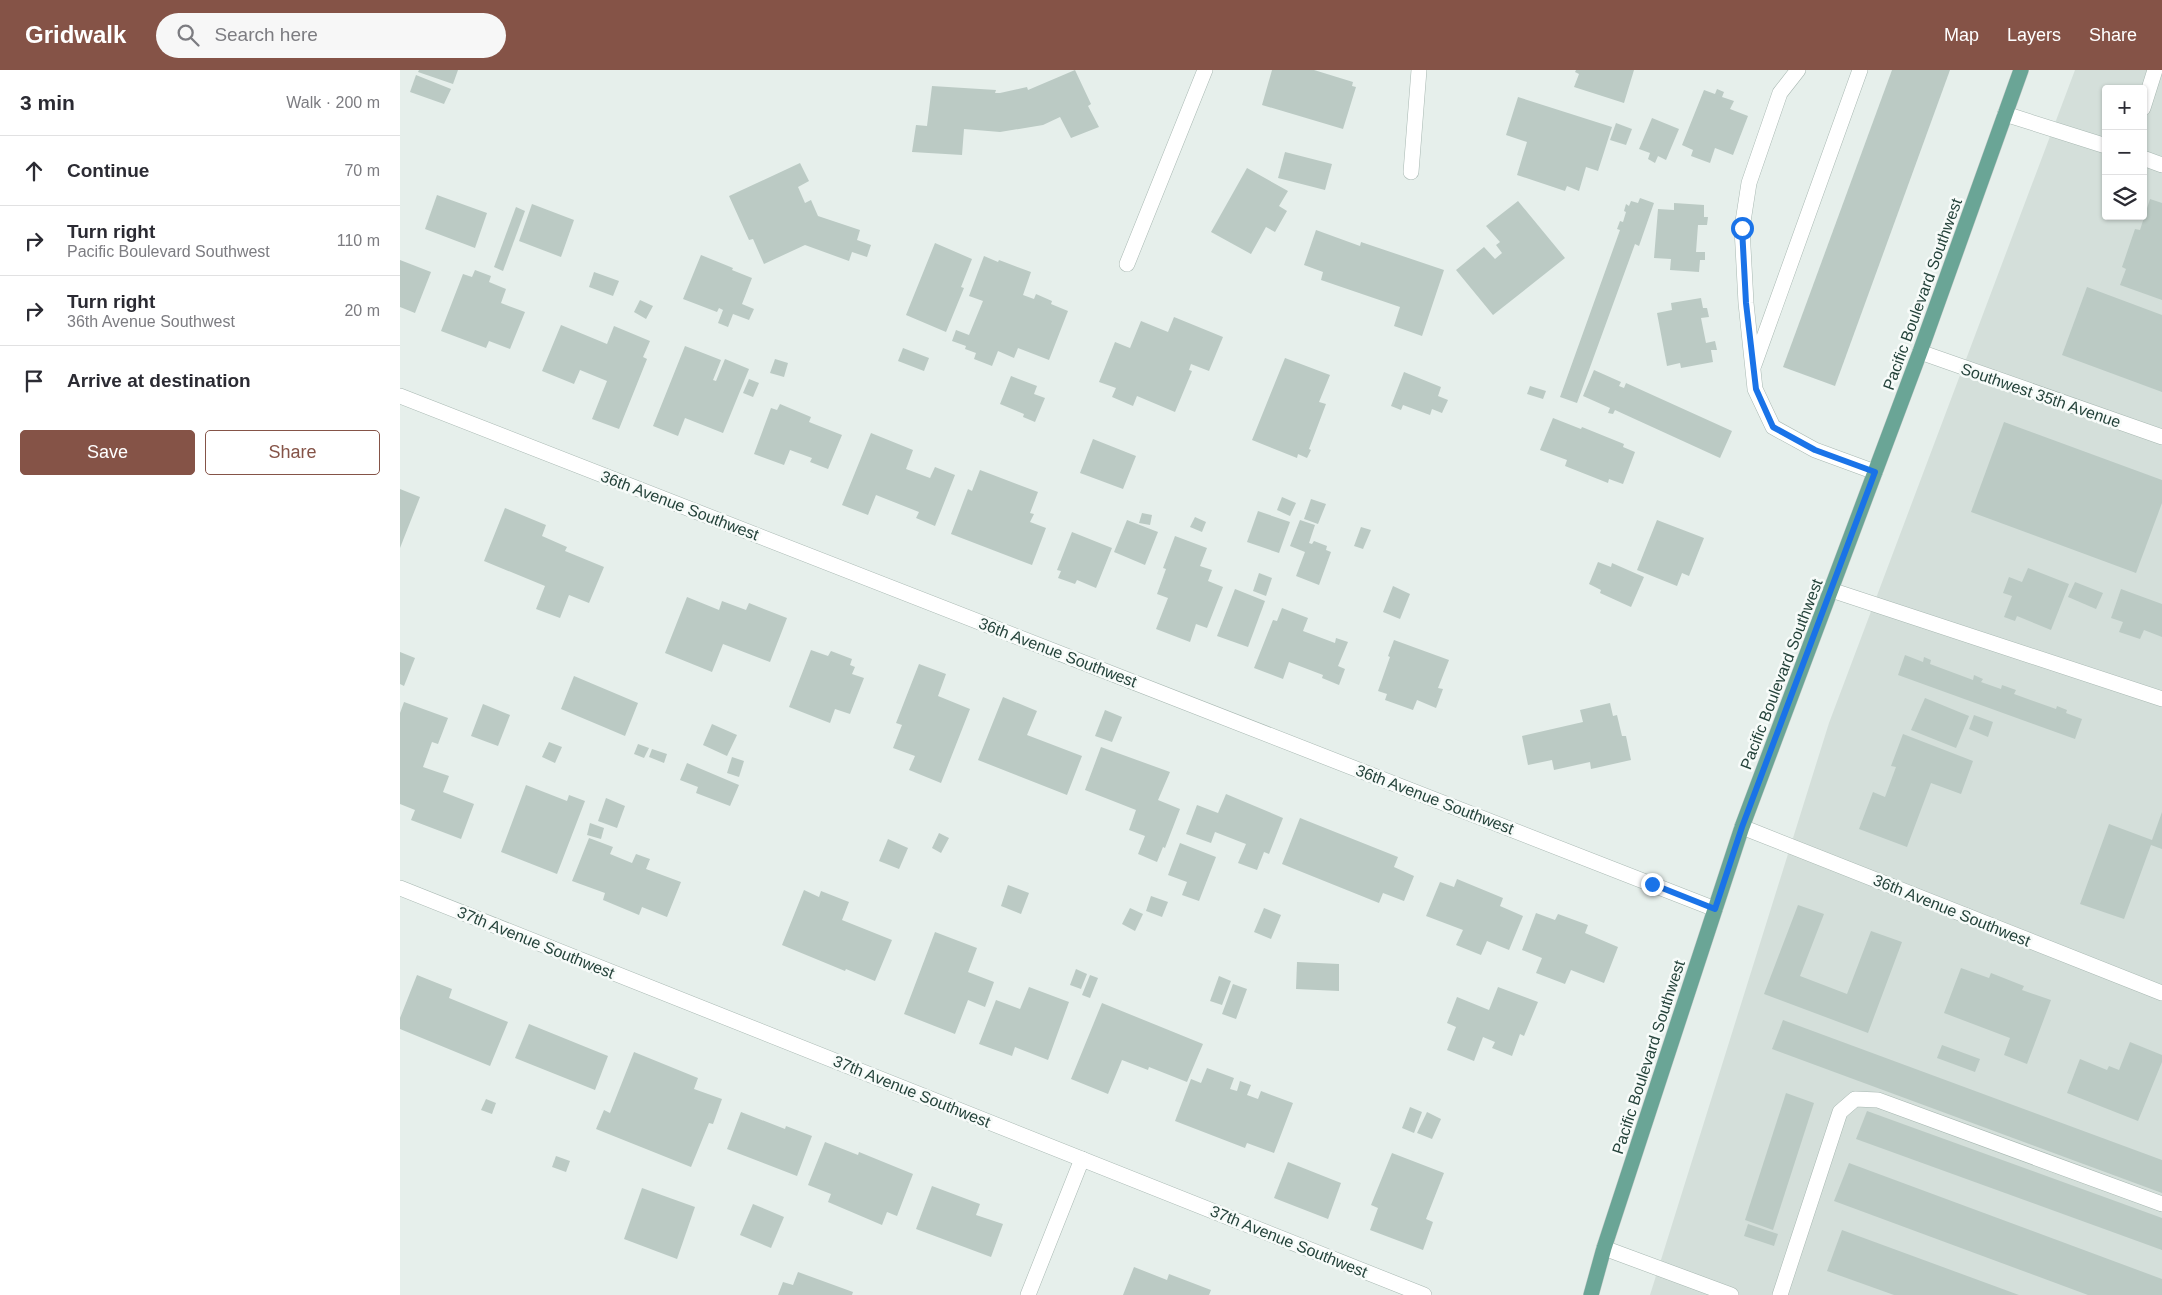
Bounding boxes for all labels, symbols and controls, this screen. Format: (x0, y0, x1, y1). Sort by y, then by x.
search box (156, 13, 506, 58)
text: Gridwalk (25, 21, 126, 48)
icon: search (174, 21, 202, 49)
text: Search here (214, 24, 318, 45)
text: Map (1944, 25, 1979, 45)
text: Layers (2007, 25, 2061, 45)
text: Share (2089, 25, 2137, 45)
map controls (2102, 85, 2147, 220)
button: + (2102, 85, 2147, 130)
text: 3 min (20, 91, 75, 114)
text: Walk · 200 m (286, 94, 380, 111)
button: − (2102, 130, 2147, 175)
icon: ahead (20, 157, 48, 185)
text: Continue (67, 160, 149, 181)
text: 70 m (344, 162, 380, 179)
button: layers (2102, 175, 2147, 220)
street label: Pacific Boulevard Southwest (1880, 195, 1965, 392)
route start (1731, 217, 1754, 240)
text: Turn right (67, 221, 155, 242)
icon: right (20, 227, 48, 255)
text: 110 m (337, 232, 380, 249)
text: Pacific Boulevard Southwest (67, 243, 270, 260)
text: Turn right (67, 291, 155, 312)
icon: right (20, 297, 48, 325)
text: 20 m (344, 302, 380, 319)
text: 36th Avenue Southwest (67, 313, 235, 330)
street label: Southwest 35th Avenue (1959, 360, 2123, 431)
icon: arrive (20, 367, 48, 395)
text: Arrive at destination (67, 370, 251, 391)
button: Save (20, 430, 195, 475)
button: Share (205, 430, 380, 475)
street label: 36th Avenue Southwest (598, 467, 762, 544)
street label: Pacific Boulevard Southwest (1737, 576, 1826, 772)
street label: 36th Avenue Southwest (976, 614, 1140, 691)
street label: 36th Avenue Southwest (1353, 761, 1517, 838)
street label: 36th Avenue Southwest (1871, 871, 2033, 950)
route end (1641, 873, 1664, 896)
street label: 37th Avenue Southwest (455, 903, 617, 982)
street label: Pacific Boulevard Southwest (1609, 958, 1688, 1156)
street label: 37th Avenue Southwest (831, 1052, 993, 1131)
street label: 37th Avenue Southwest (1208, 1202, 1370, 1281)

